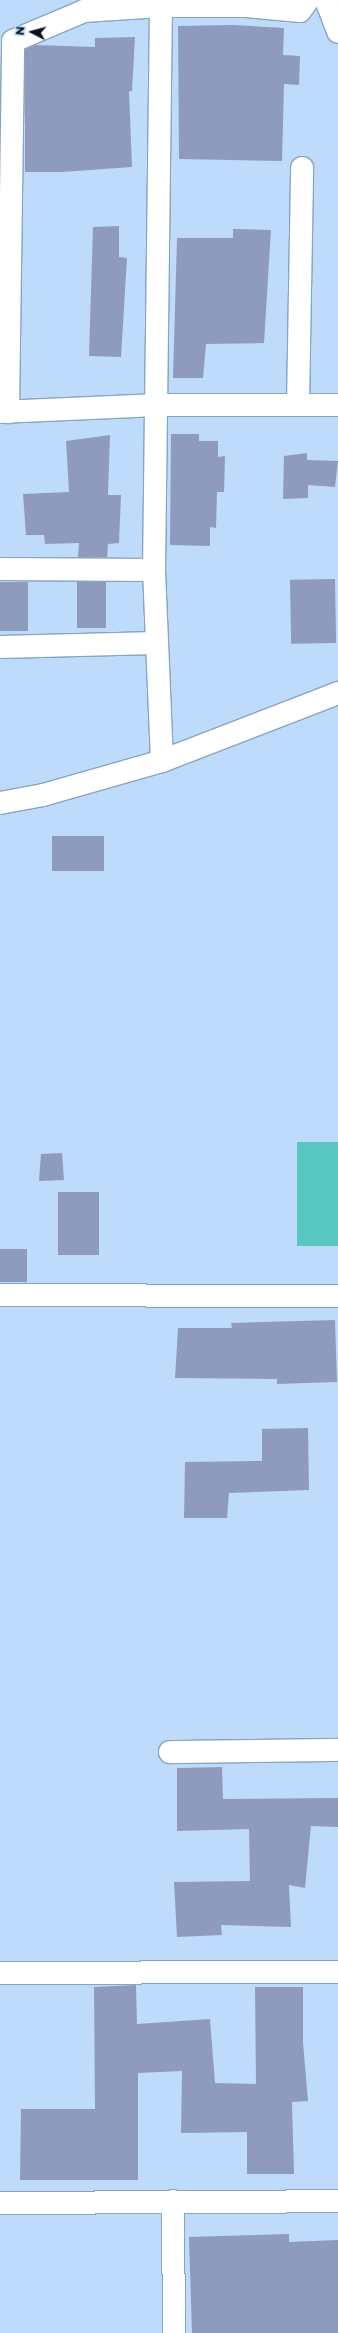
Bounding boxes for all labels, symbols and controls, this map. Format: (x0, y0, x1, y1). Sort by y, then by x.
north arrow (12, 12, 52, 52)
text: N (13, 26, 27, 36)

